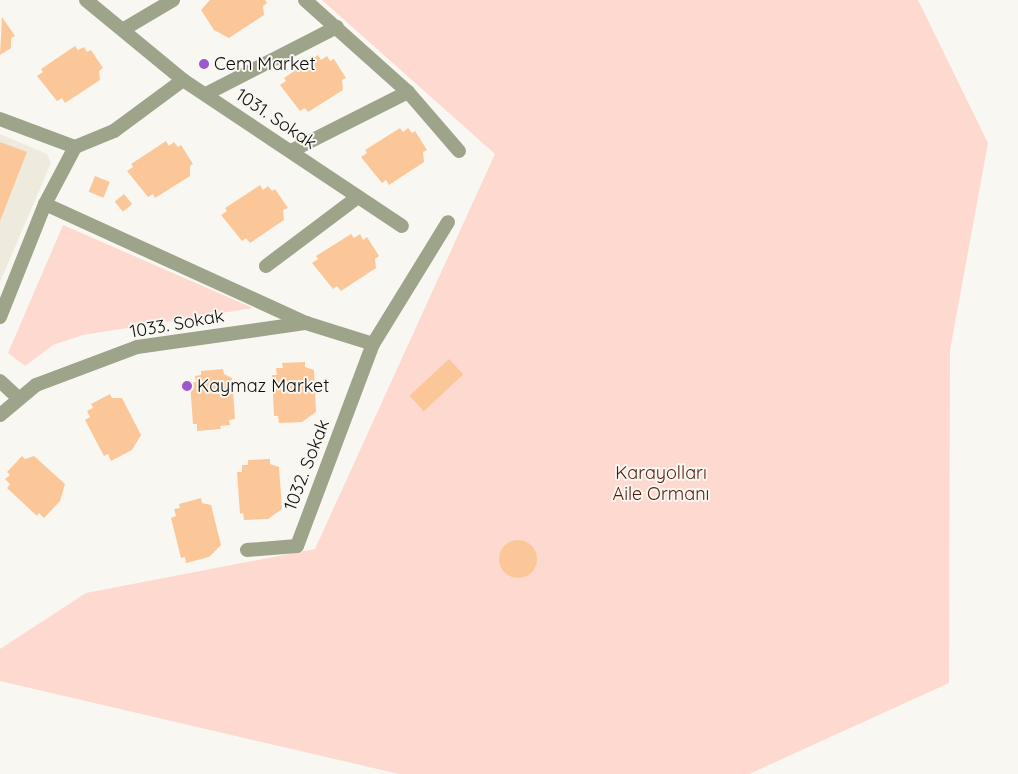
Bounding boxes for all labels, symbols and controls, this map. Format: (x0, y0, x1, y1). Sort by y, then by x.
place label: Cem Market (214, 53, 315, 75)
marker: Cem Market (198, 58, 210, 70)
street label: 1031. Sokak (232, 84, 320, 154)
street label: 1033. Sokak (128, 305, 226, 343)
place label: Kaymaz Market (197, 375, 329, 397)
marker: Kaymaz Market (181, 380, 193, 392)
street label: 1032. Sokak (280, 416, 334, 514)
park label: Karayolları Aile Ormanı (613, 463, 709, 506)

